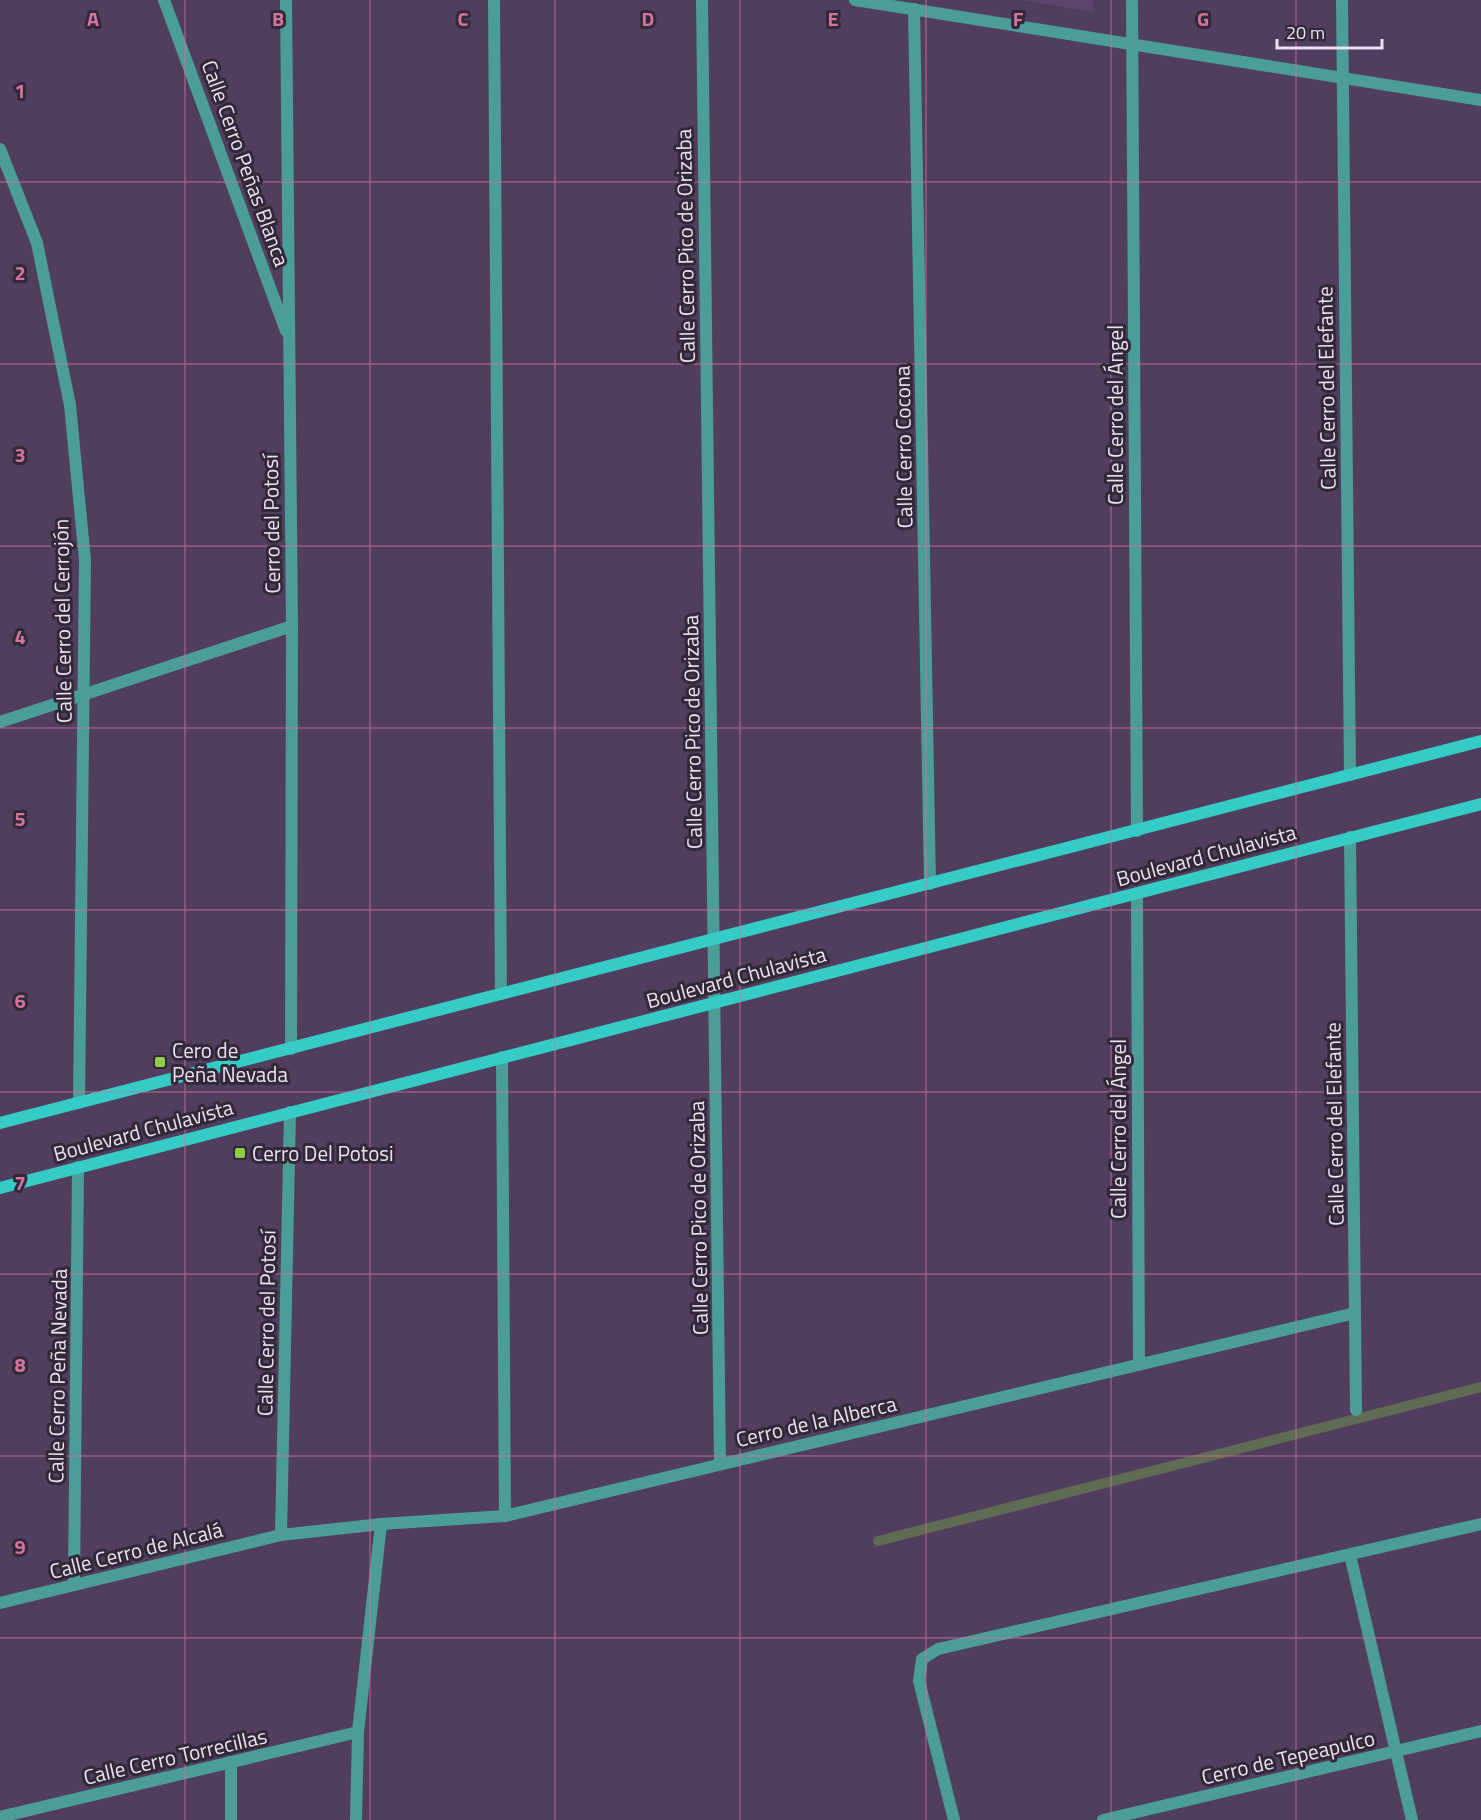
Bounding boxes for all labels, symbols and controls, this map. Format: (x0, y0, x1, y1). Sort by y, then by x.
text: A (87, 3, 99, 34)
text: B (272, 3, 284, 34)
text: C (458, 3, 469, 34)
text: D (642, 3, 654, 34)
text: E (827, 3, 839, 34)
text: F (1013, 3, 1024, 34)
text: G (1197, 3, 1209, 34)
scale bar (1277, 12, 1382, 50)
text: 20 m (1286, 19, 1325, 46)
street label: Calle Cerro Peñas Blanca (194, 56, 298, 271)
text: 1 (14, 75, 26, 106)
street label: Calle Cerro Pico de Orizaba (667, 128, 703, 363)
text: 2 (14, 257, 26, 288)
street label: Calle Cerro del Elefante (1308, 286, 1344, 490)
street label: Calle Cerro del Ángel (1099, 325, 1131, 505)
street label: Calle Cerro Cocona (886, 365, 920, 529)
text: 3 (14, 439, 26, 470)
street label: Cerro del Potosí (254, 453, 288, 594)
street label: Calle Cerro del Cerrojón (44, 519, 80, 723)
street label: Calle Cerro Pico de Orizaba (674, 614, 710, 849)
text: 4 (14, 621, 26, 652)
text: 5 (14, 803, 26, 834)
street label: Boulevard Chulavista (1112, 815, 1300, 894)
street label: Boulevard Chulavista (642, 937, 830, 1016)
text: 6 (14, 985, 26, 1016)
street label: Calle Cerro del Elefante (1316, 1022, 1352, 1226)
place label: Cero de Peña Nevada (172, 1034, 288, 1090)
street label: Calle Cerro del Ángel (1102, 1039, 1134, 1219)
marker: Cero de Peña Nevada (153, 1055, 167, 1069)
street label: Boulevard Chulavista (49, 1090, 237, 1169)
street label: Calle Cerro Pico de Orizaba (680, 1100, 716, 1335)
place label: Cerro Del Potosi (252, 1137, 394, 1169)
marker: Cerro Del Potosi (233, 1146, 247, 1160)
text: 7 (14, 1167, 26, 1198)
street label: Calle Cerro del Potosí (248, 1228, 284, 1416)
street label: Calle Cerro Peña Nevada (39, 1268, 75, 1484)
text: 8 (14, 1349, 26, 1380)
street label: Cerro de la Alberca (733, 1387, 900, 1455)
street label: Calle Cerro de Alcalá (46, 1513, 226, 1587)
text: 9 (14, 1531, 26, 1562)
street label: Calle Cerro Torrecillas (80, 1719, 270, 1793)
street label: Cerro de Tepeapulco (1198, 1721, 1378, 1793)

